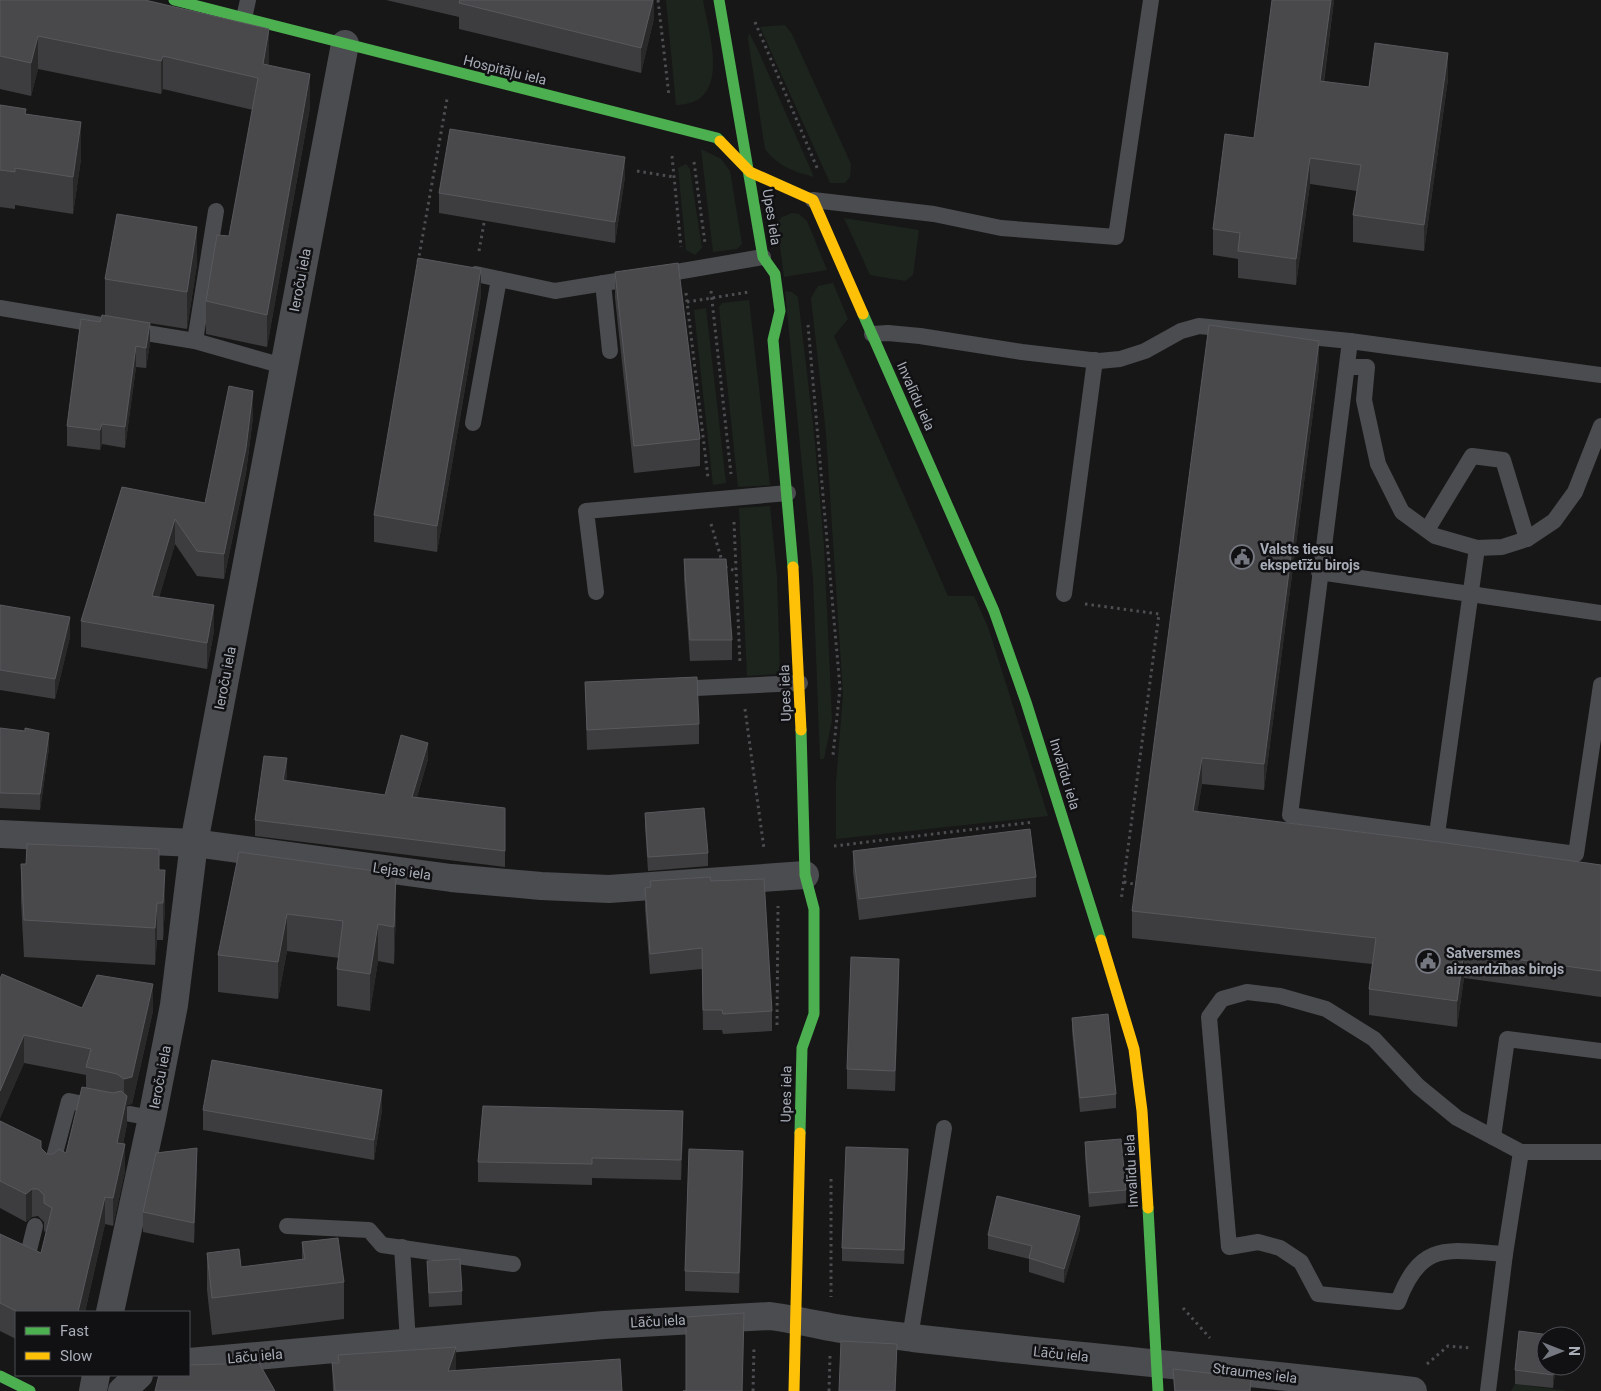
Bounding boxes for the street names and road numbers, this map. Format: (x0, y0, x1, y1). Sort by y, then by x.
street label: Hospitāļu iela (462, 52, 548, 89)
street label: Upes iela (760, 188, 784, 246)
street label: Ieroču iela (286, 247, 314, 313)
street label: Invalīdu iela (894, 359, 938, 433)
street label: Ieroču iela (211, 645, 239, 711)
street label: Upes iela (776, 664, 794, 722)
street label: Invalīdu iela (1047, 736, 1083, 812)
street label: Lejas iela (372, 859, 432, 883)
street label: Ieroču iela (146, 1044, 174, 1110)
street label: Upes iela (778, 1065, 794, 1123)
street label: Invalīdu iela (1121, 1134, 1141, 1208)
street label: Lāču iela (630, 1312, 686, 1330)
street label: Lāču iela (1033, 1343, 1089, 1365)
street label: Lāču iela (227, 1346, 283, 1366)
street label: Straumes iela (1212, 1360, 1298, 1386)

